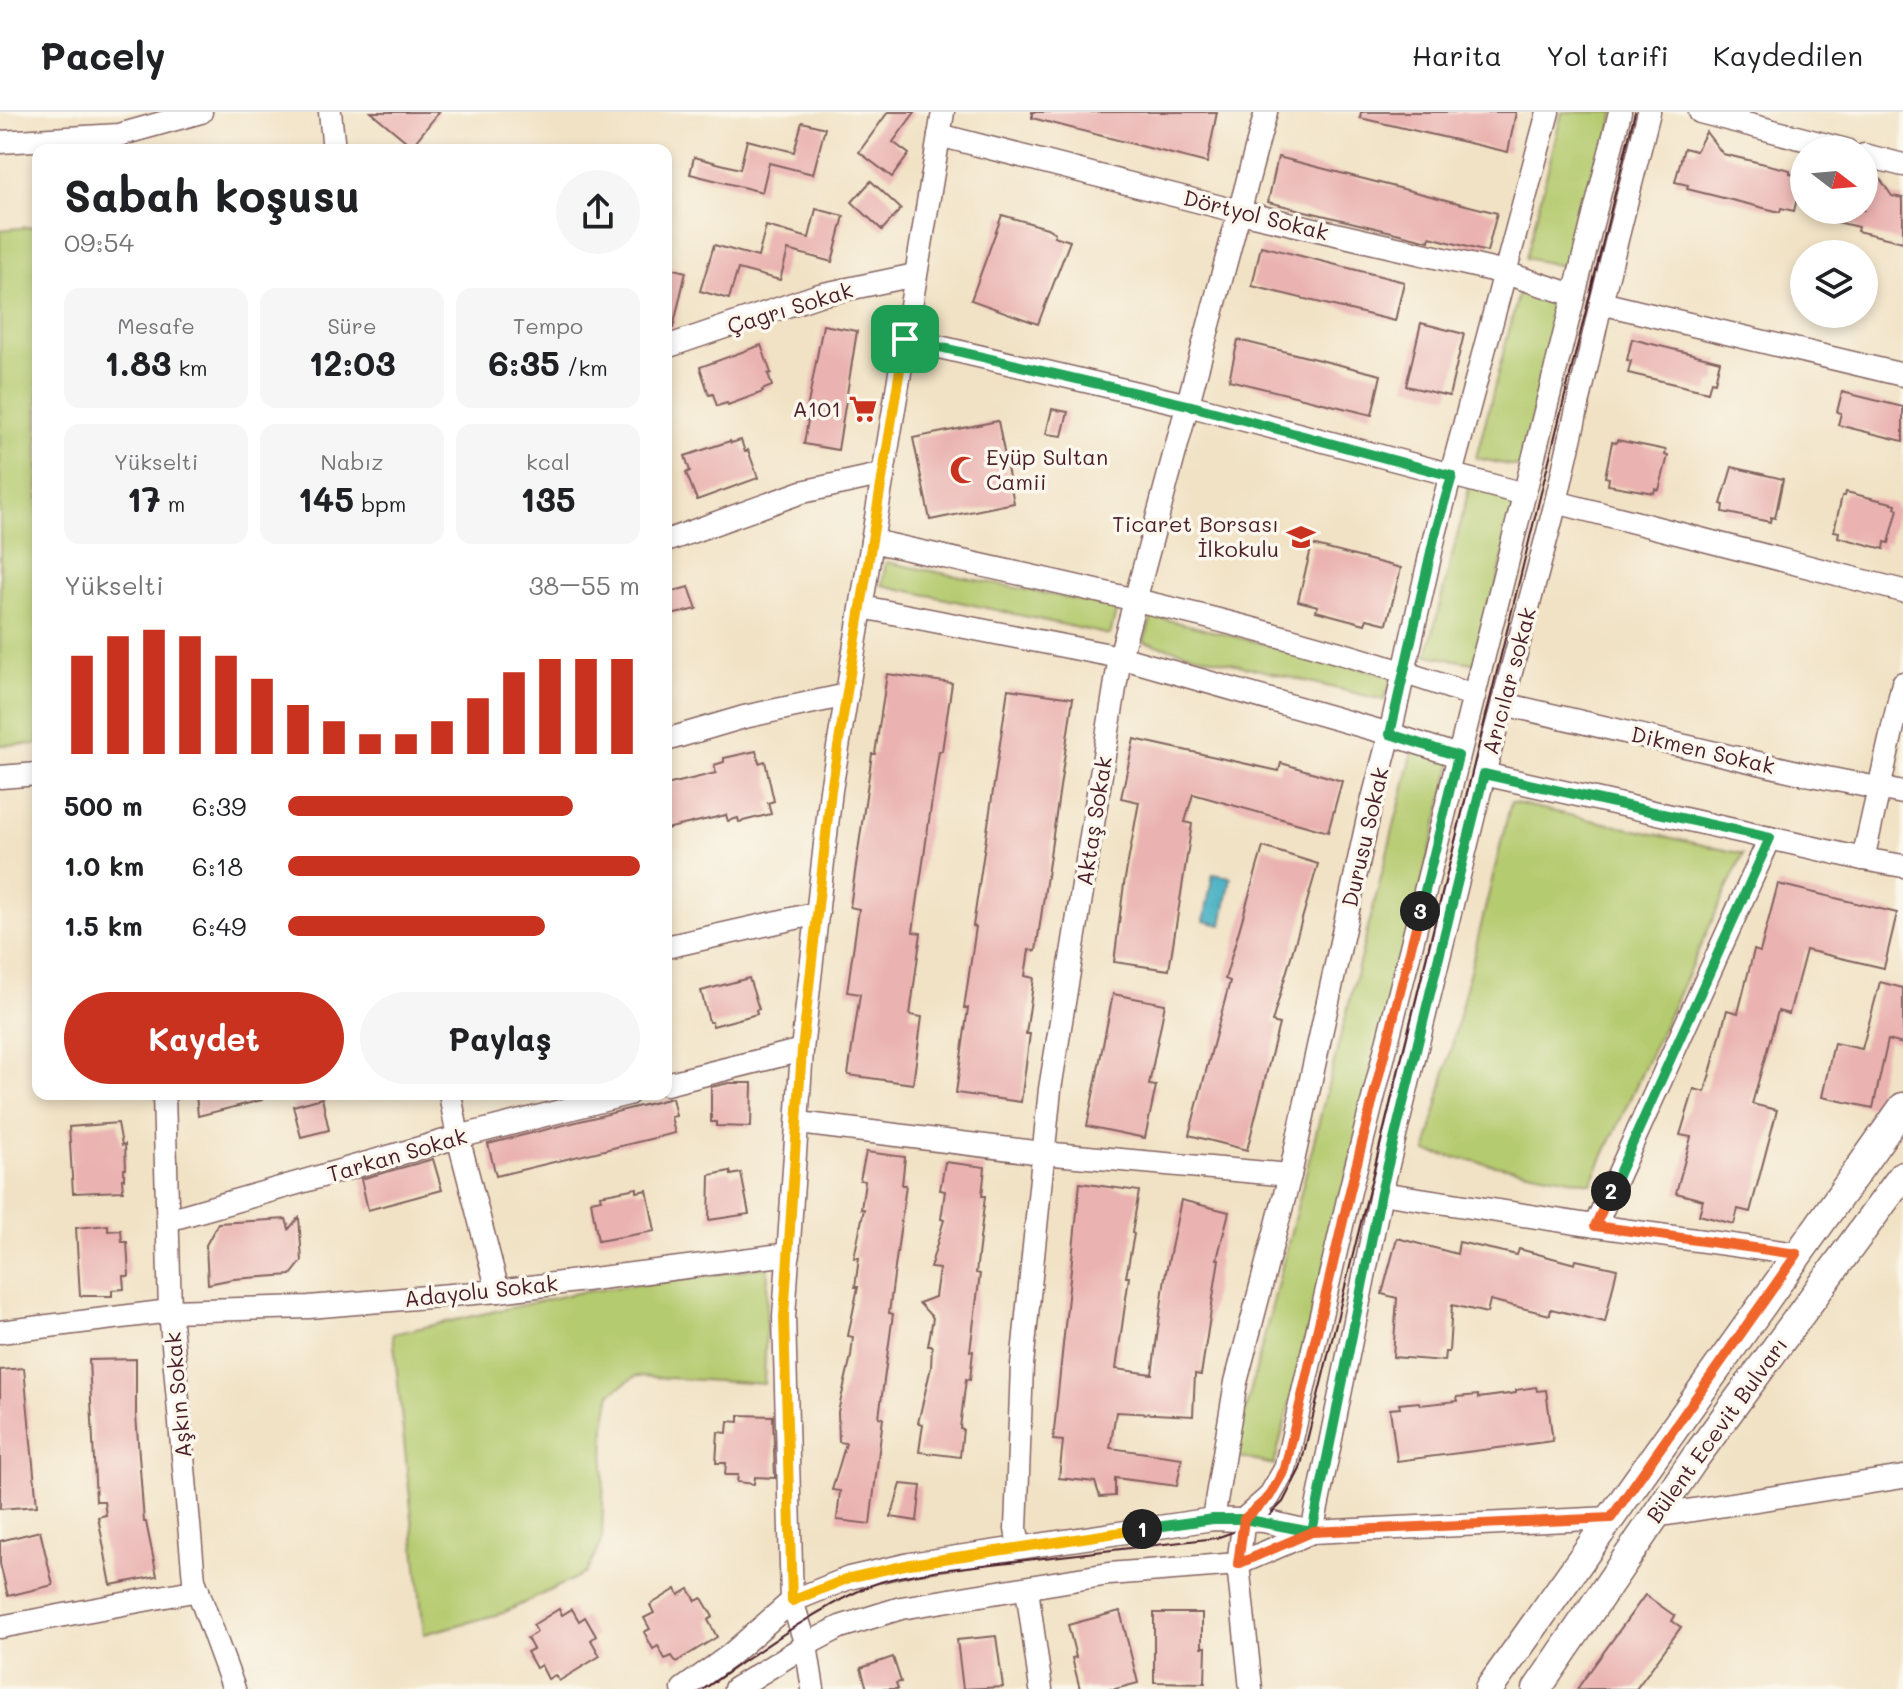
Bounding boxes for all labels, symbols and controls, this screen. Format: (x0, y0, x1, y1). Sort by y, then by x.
text: Pacely (40, 30, 166, 80)
text: Harita (1412, 37, 1502, 73)
text: Yol tarifi (1546, 37, 1669, 73)
text: Kaydedilen (1713, 37, 1863, 73)
north arrow (1790, 136, 1878, 224)
map controls (1790, 136, 1878, 328)
text: Sabah koşusu (64, 166, 360, 223)
button: share (556, 170, 640, 254)
street label: Dörtyol Sokak (1181, 182, 1332, 247)
text: 09:54 (64, 225, 134, 259)
button: layers (1790, 240, 1878, 328)
street label: Çagrı Sokak (724, 275, 856, 340)
pin (871, 305, 939, 373)
text: Mesafe (117, 311, 195, 340)
text: Süre (327, 311, 377, 340)
text: Tempo (513, 311, 583, 340)
icon: arrive (883, 317, 927, 361)
text: 1.83 (104, 340, 171, 385)
text: 12:03 (308, 340, 396, 385)
text: 6:35 (488, 340, 560, 385)
text: km (171, 353, 208, 382)
text: /km (560, 353, 608, 382)
place label: A101 (793, 394, 841, 423)
supermarket icon: A101 (848, 394, 878, 424)
place label: Eyüp Sultan Camii (986, 442, 1108, 496)
text: Yükselti (114, 447, 198, 476)
text: Nabız (320, 447, 384, 476)
text: kcal (526, 447, 570, 476)
mosque icon: Eyüp Sultan Camii (949, 455, 979, 485)
text: 17 (127, 476, 161, 521)
text: 145 (298, 476, 354, 521)
text: 135 (520, 476, 576, 521)
text: m (161, 489, 185, 518)
text: bpm (354, 489, 406, 518)
place label: Ticaret Borsası İlkokulu (1112, 509, 1279, 563)
school or university icon: Ticaret Borsası İlkokulu (1286, 522, 1316, 552)
text: Yükselti (64, 568, 164, 602)
text: 38–55 m (528, 568, 640, 602)
street label: Arıcılar sokak (1475, 604, 1542, 758)
street label: Dikmen Sokak (1629, 719, 1778, 780)
street label: Aktaş Sokak (1069, 754, 1118, 888)
street label: Durusu Sokak (1334, 764, 1395, 910)
text: 500 m (64, 789, 143, 823)
text: 6:39 (192, 789, 246, 823)
text: 1.0 km (64, 849, 144, 883)
text: 6:18 (192, 849, 243, 883)
pin: 3 (1400, 891, 1440, 931)
text: 3 (1413, 896, 1427, 925)
text: 1.5 km (64, 909, 143, 943)
text: 6:49 (192, 909, 246, 943)
button: Kaydet (64, 992, 344, 1084)
button: Paylaş (360, 992, 640, 1084)
street label: Tarkan Sokak (324, 1121, 470, 1188)
pin: 2 (1591, 1171, 1631, 1211)
text: 2 (1605, 1176, 1617, 1205)
street label: Adayolu Sokak (403, 1268, 559, 1313)
street label: Aşkın Sokak (158, 1331, 197, 1459)
street label: Bülent Ecevit Bulvarı (1639, 1331, 1794, 1528)
pin: 1 (1122, 1509, 1162, 1549)
text: 1 (1137, 1514, 1147, 1543)

